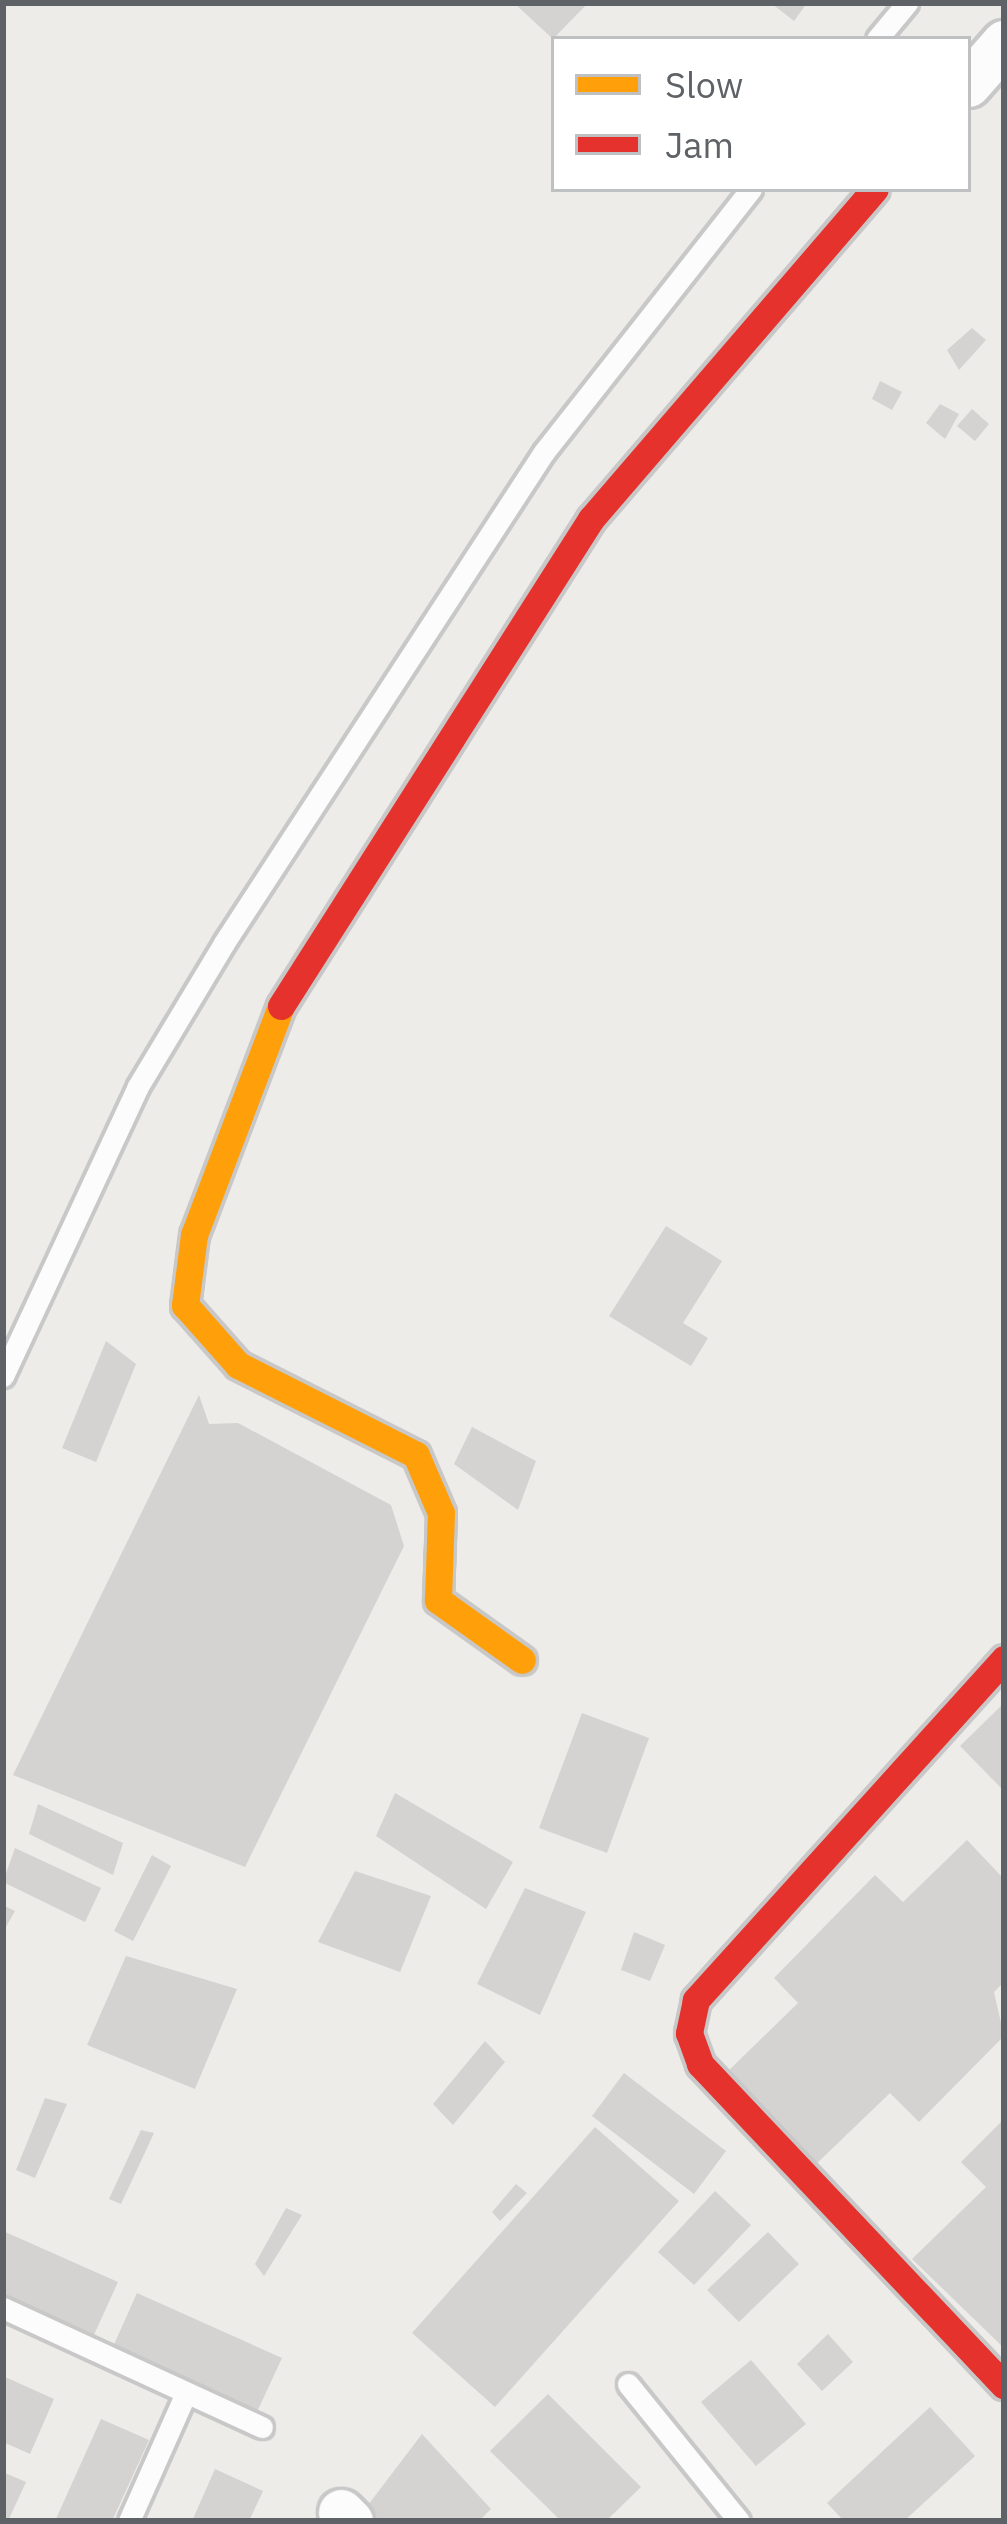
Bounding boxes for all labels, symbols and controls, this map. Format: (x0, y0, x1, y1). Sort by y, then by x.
legend (551, 36, 971, 192)
text: Slow (665, 61, 743, 108)
text: Jam (665, 121, 734, 168)

